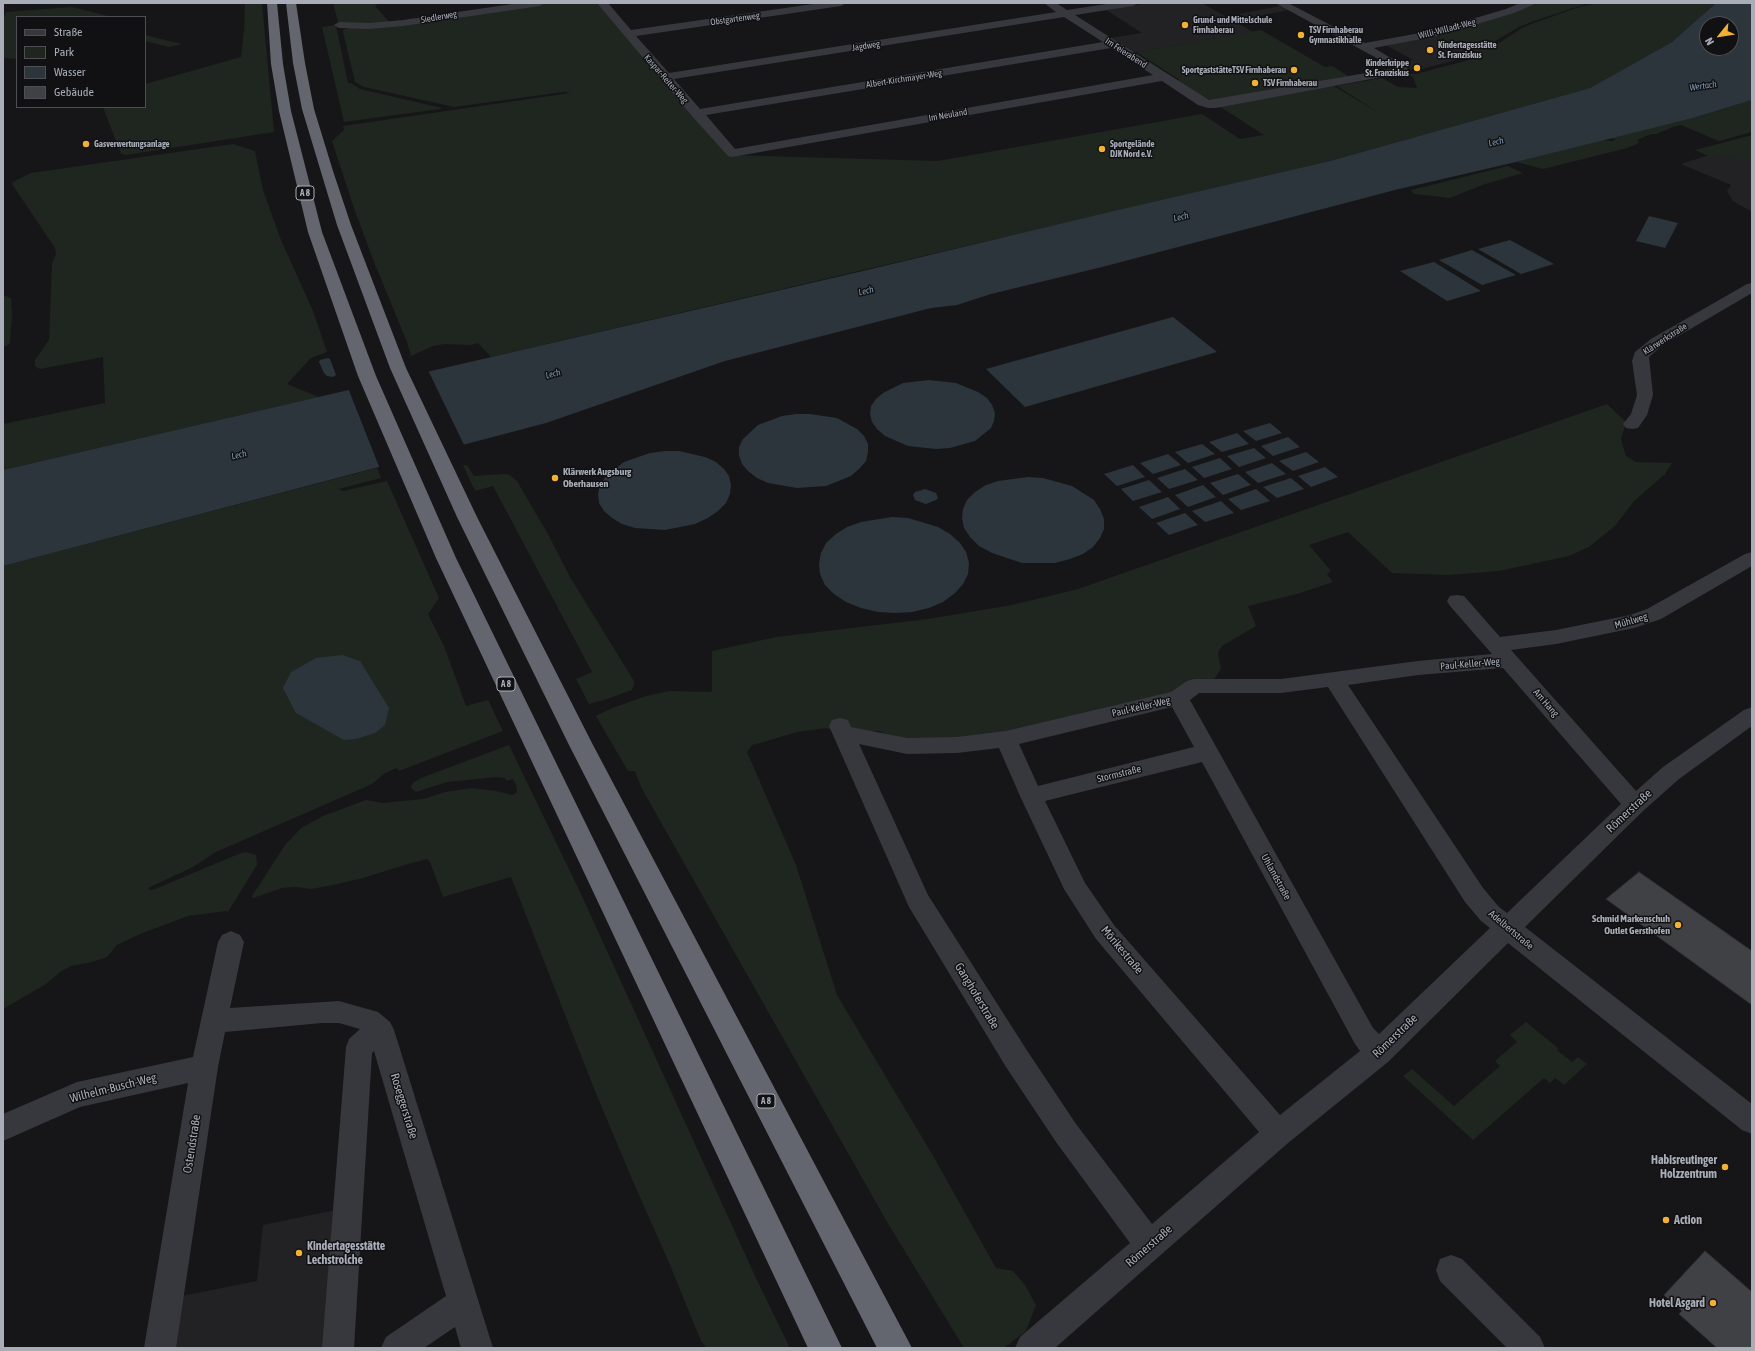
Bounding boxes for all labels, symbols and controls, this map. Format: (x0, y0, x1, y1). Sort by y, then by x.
street label: Siedlerweg (420, 9, 458, 25)
street label: Obstgartenweg (710, 10, 760, 28)
place label: Grund- und Mittelschule Firnhaberau (1193, 15, 1272, 36)
legend (16, 16, 146, 108)
north arrow (1699, 16, 1739, 56)
street label: Willi-Willadt-Weg (1417, 17, 1477, 41)
marker: Grund- und Mittelschule Firnhaberau (1180, 20, 1190, 30)
text: Straße (54, 25, 82, 39)
place label: TSV Firnhaberau Gymnastikhalle (1309, 25, 1363, 46)
marker: TSV Firnhaberau Gymnastikhalle (1296, 30, 1306, 40)
street label: Im Feierabend (1103, 36, 1149, 70)
text: N (1703, 36, 1716, 47)
street label: Jagdweg (851, 38, 881, 54)
place label: Kindertagesstätte St. Franziskus (1438, 40, 1497, 61)
text: Park (54, 45, 74, 59)
marker: Kindertagesstätte St. Franziskus (1425, 45, 1435, 55)
street label: Kaspar-Reiter-Weg (642, 52, 690, 106)
place label: Kinderkrippe St. Franziskus (1365, 58, 1409, 79)
marker: Kinderkrippe St. Franziskus (1412, 63, 1422, 73)
text: Wasser (54, 65, 85, 79)
place label: SportgaststätteTSV Firnhaberau (1182, 65, 1286, 75)
marker: SportgaststätteTSV Firnhaberau (1289, 65, 1299, 75)
street label: Albert-Kirchmayer-Weg (865, 68, 943, 90)
marker: TSV Firnhaberau (1250, 78, 1260, 88)
place label: TSV Firnhaberau (1263, 78, 1317, 88)
water label: Wertach (1689, 79, 1717, 93)
text: Gebäude (54, 85, 94, 99)
street label: Im Neuland (928, 106, 968, 124)
water label: Lech (1487, 135, 1505, 149)
marker: Gasverwertungsanlage (81, 139, 91, 149)
place label: Gasverwertungsanlage (94, 139, 170, 149)
place label: Sportgelände DJK Nord e.V. (1110, 139, 1154, 160)
marker: Sportgelände DJK Nord e.V. (1097, 144, 1107, 154)
road number: A 8 (296, 186, 314, 200)
water label: Lech (1172, 210, 1190, 224)
water label: Lech (857, 284, 875, 298)
street label: Klärwerkstraße (1641, 321, 1689, 357)
water label: Lech (544, 367, 562, 381)
water label: Lech (230, 448, 248, 462)
place label: Klärwerk Augsburg Oberhausen (563, 466, 631, 490)
marker: Klärwerk Augsburg Oberhausen (550, 473, 560, 483)
street label: Mühlweg (1613, 611, 1649, 631)
street label: Paul-Keller-Weg (1440, 655, 1500, 673)
road number: A 8 (497, 677, 515, 691)
street label: Am Hang (1531, 687, 1561, 719)
street label: Paul-Keller-Weg (1111, 694, 1171, 720)
street label: Stormstraße (1096, 763, 1142, 785)
street label: Römerstraße (1603, 786, 1655, 836)
street label: Uhlandstraße (1258, 852, 1294, 902)
street label: Adelbertstraße (1486, 908, 1536, 952)
place label: Schmid Markenschuh Outlet Gersthofen (1592, 913, 1670, 936)
marker: Schmid Markenschuh Outlet Gersthofen (1673, 920, 1683, 930)
street label: Mörikestraße (1098, 923, 1146, 977)
street label: Ganghoferstraße (952, 960, 1002, 1032)
street label: Römerstraße (1370, 1011, 1420, 1061)
street label: Wilhelm-Busch-Weg (68, 1070, 158, 1106)
street label: Roseggerstraße (387, 1071, 421, 1141)
road number: A 8 (757, 1094, 775, 1108)
street label: Ostendstraße (180, 1114, 204, 1174)
place label: Habisreutinger Holzzentrum (1651, 1153, 1717, 1181)
marker: Habisreutinger Holzzentrum (1720, 1162, 1730, 1172)
place label: Action (1674, 1213, 1702, 1227)
marker: Action (1661, 1215, 1671, 1225)
street label: Römerstraße (1123, 1222, 1175, 1270)
place label: Kindertagesstätte Lechstrolche (307, 1239, 385, 1267)
marker: Kindertagesstätte Lechstrolche (294, 1248, 304, 1258)
place label: Hotel Asgard (1649, 1296, 1705, 1310)
marker: Hotel Asgard (1708, 1298, 1718, 1308)

